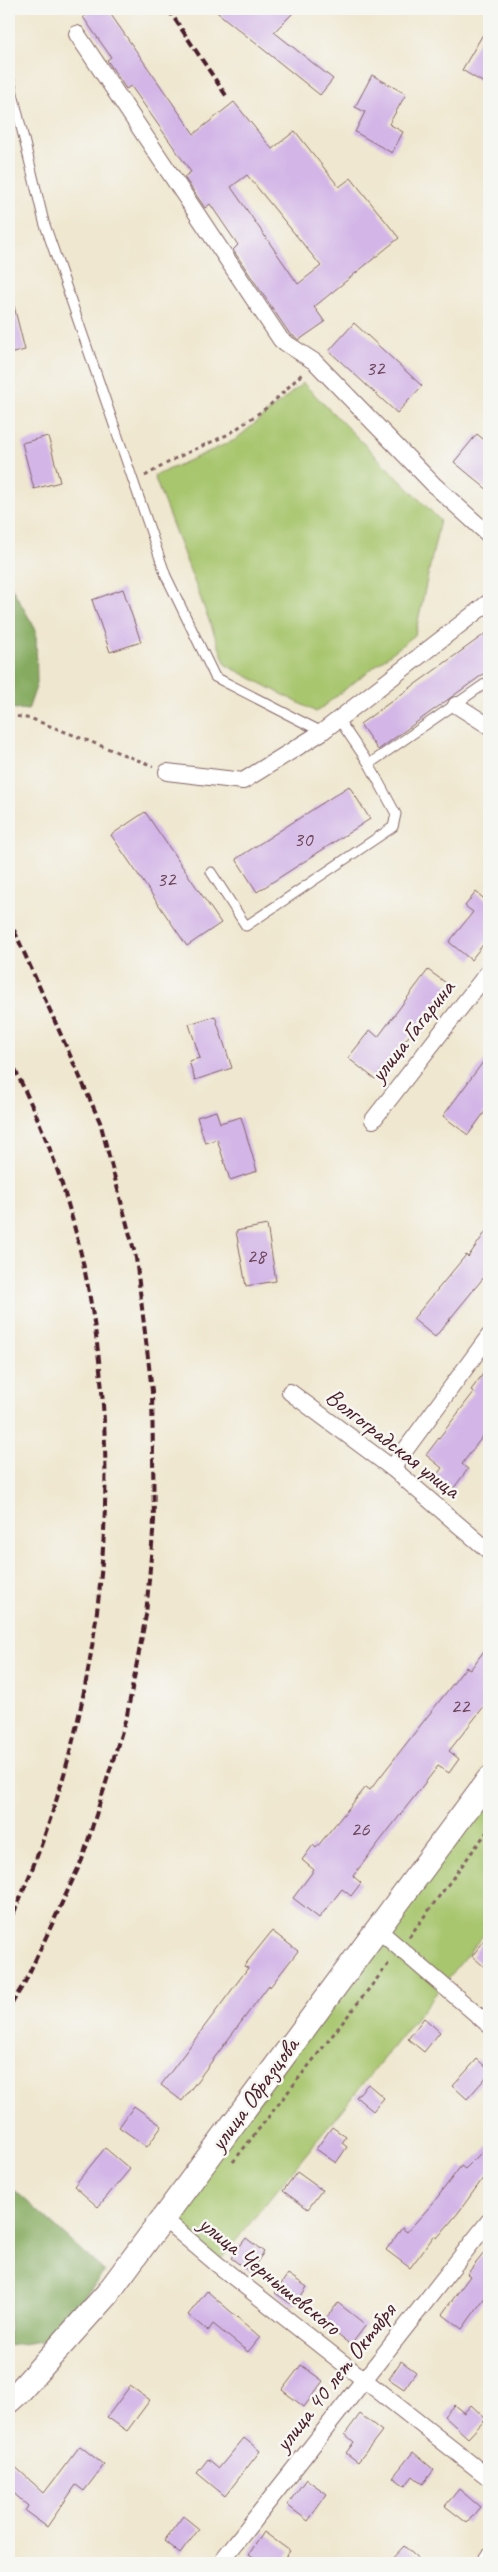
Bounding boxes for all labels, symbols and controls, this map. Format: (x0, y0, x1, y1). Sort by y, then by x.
house number: 32 (366, 355, 386, 381)
house number: 30 (294, 826, 314, 852)
house number: 32 (157, 866, 177, 892)
street label: улица Гагарина (362, 973, 462, 1090)
house number: 28 (247, 1243, 268, 1269)
street label: Волгоградская улица (320, 1381, 467, 1506)
house number: 22 (451, 1693, 471, 1719)
house number: 26 (351, 1816, 370, 1842)
street label: улица Образцова (202, 2030, 306, 2158)
street label: улица Чернышевского (191, 2207, 348, 2342)
street label: улица 40 лет Октября (266, 2295, 403, 2459)

